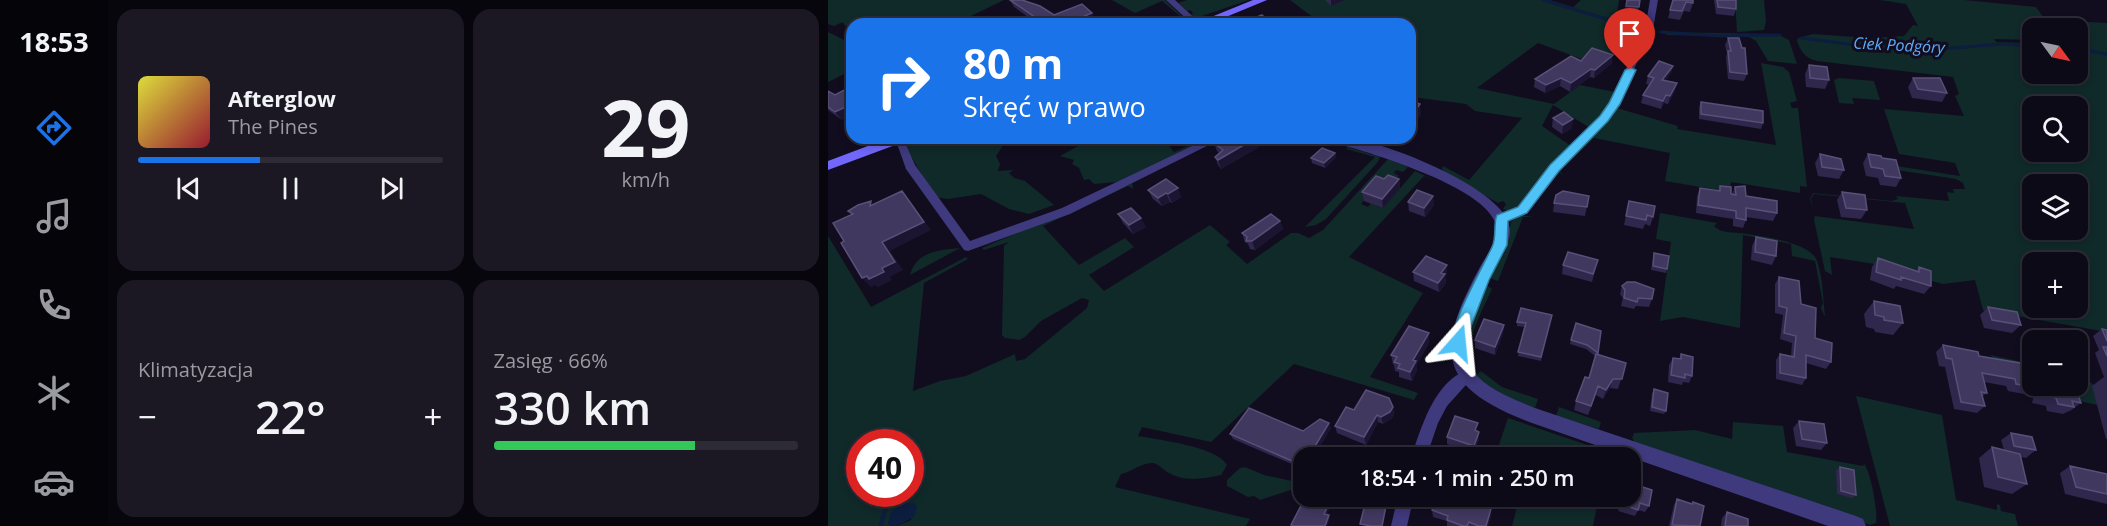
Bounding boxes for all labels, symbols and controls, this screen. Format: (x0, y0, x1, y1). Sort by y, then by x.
pin (1604, 8, 1655, 70)
icon: arrive (1613, 17, 1646, 50)
north arrow (2022, 18, 2088, 84)
map controls (2022, 18, 2088, 396)
text: 18:53 (19, 23, 89, 60)
water label: Ciek Podgóry (1853, 32, 1947, 58)
text: 80 m (963, 34, 1063, 91)
icon: right (864, 42, 942, 120)
text: 29 (601, 74, 690, 180)
text: Afterglow (228, 83, 336, 113)
text: Skręć w prawo (963, 88, 1146, 125)
button: search (2022, 96, 2088, 162)
icon: directions (33, 107, 75, 149)
text: The Pines (228, 113, 318, 140)
text: km/h (621, 166, 670, 193)
icon: previous (172, 172, 205, 205)
icon: pause (274, 172, 307, 205)
icon: next (375, 172, 408, 205)
button: layers (2022, 174, 2088, 240)
icon: music (33, 195, 75, 237)
button: + (2022, 252, 2088, 318)
icon: phone (33, 284, 75, 326)
position arrow (1426, 311, 1490, 375)
button: − (2022, 330, 2088, 396)
text: Zasięg · 66% (494, 347, 608, 374)
text: Klimatyzacja (138, 356, 253, 383)
icon: climate (33, 372, 75, 414)
text: 330 km (494, 377, 651, 438)
text: 22° (255, 386, 326, 447)
text: − (138, 394, 157, 439)
text: + (424, 394, 442, 439)
speed limit sign: 40 (846, 429, 924, 507)
icon: car (33, 461, 75, 503)
text: 18:54 · 1 min · 250 m (1359, 462, 1575, 492)

